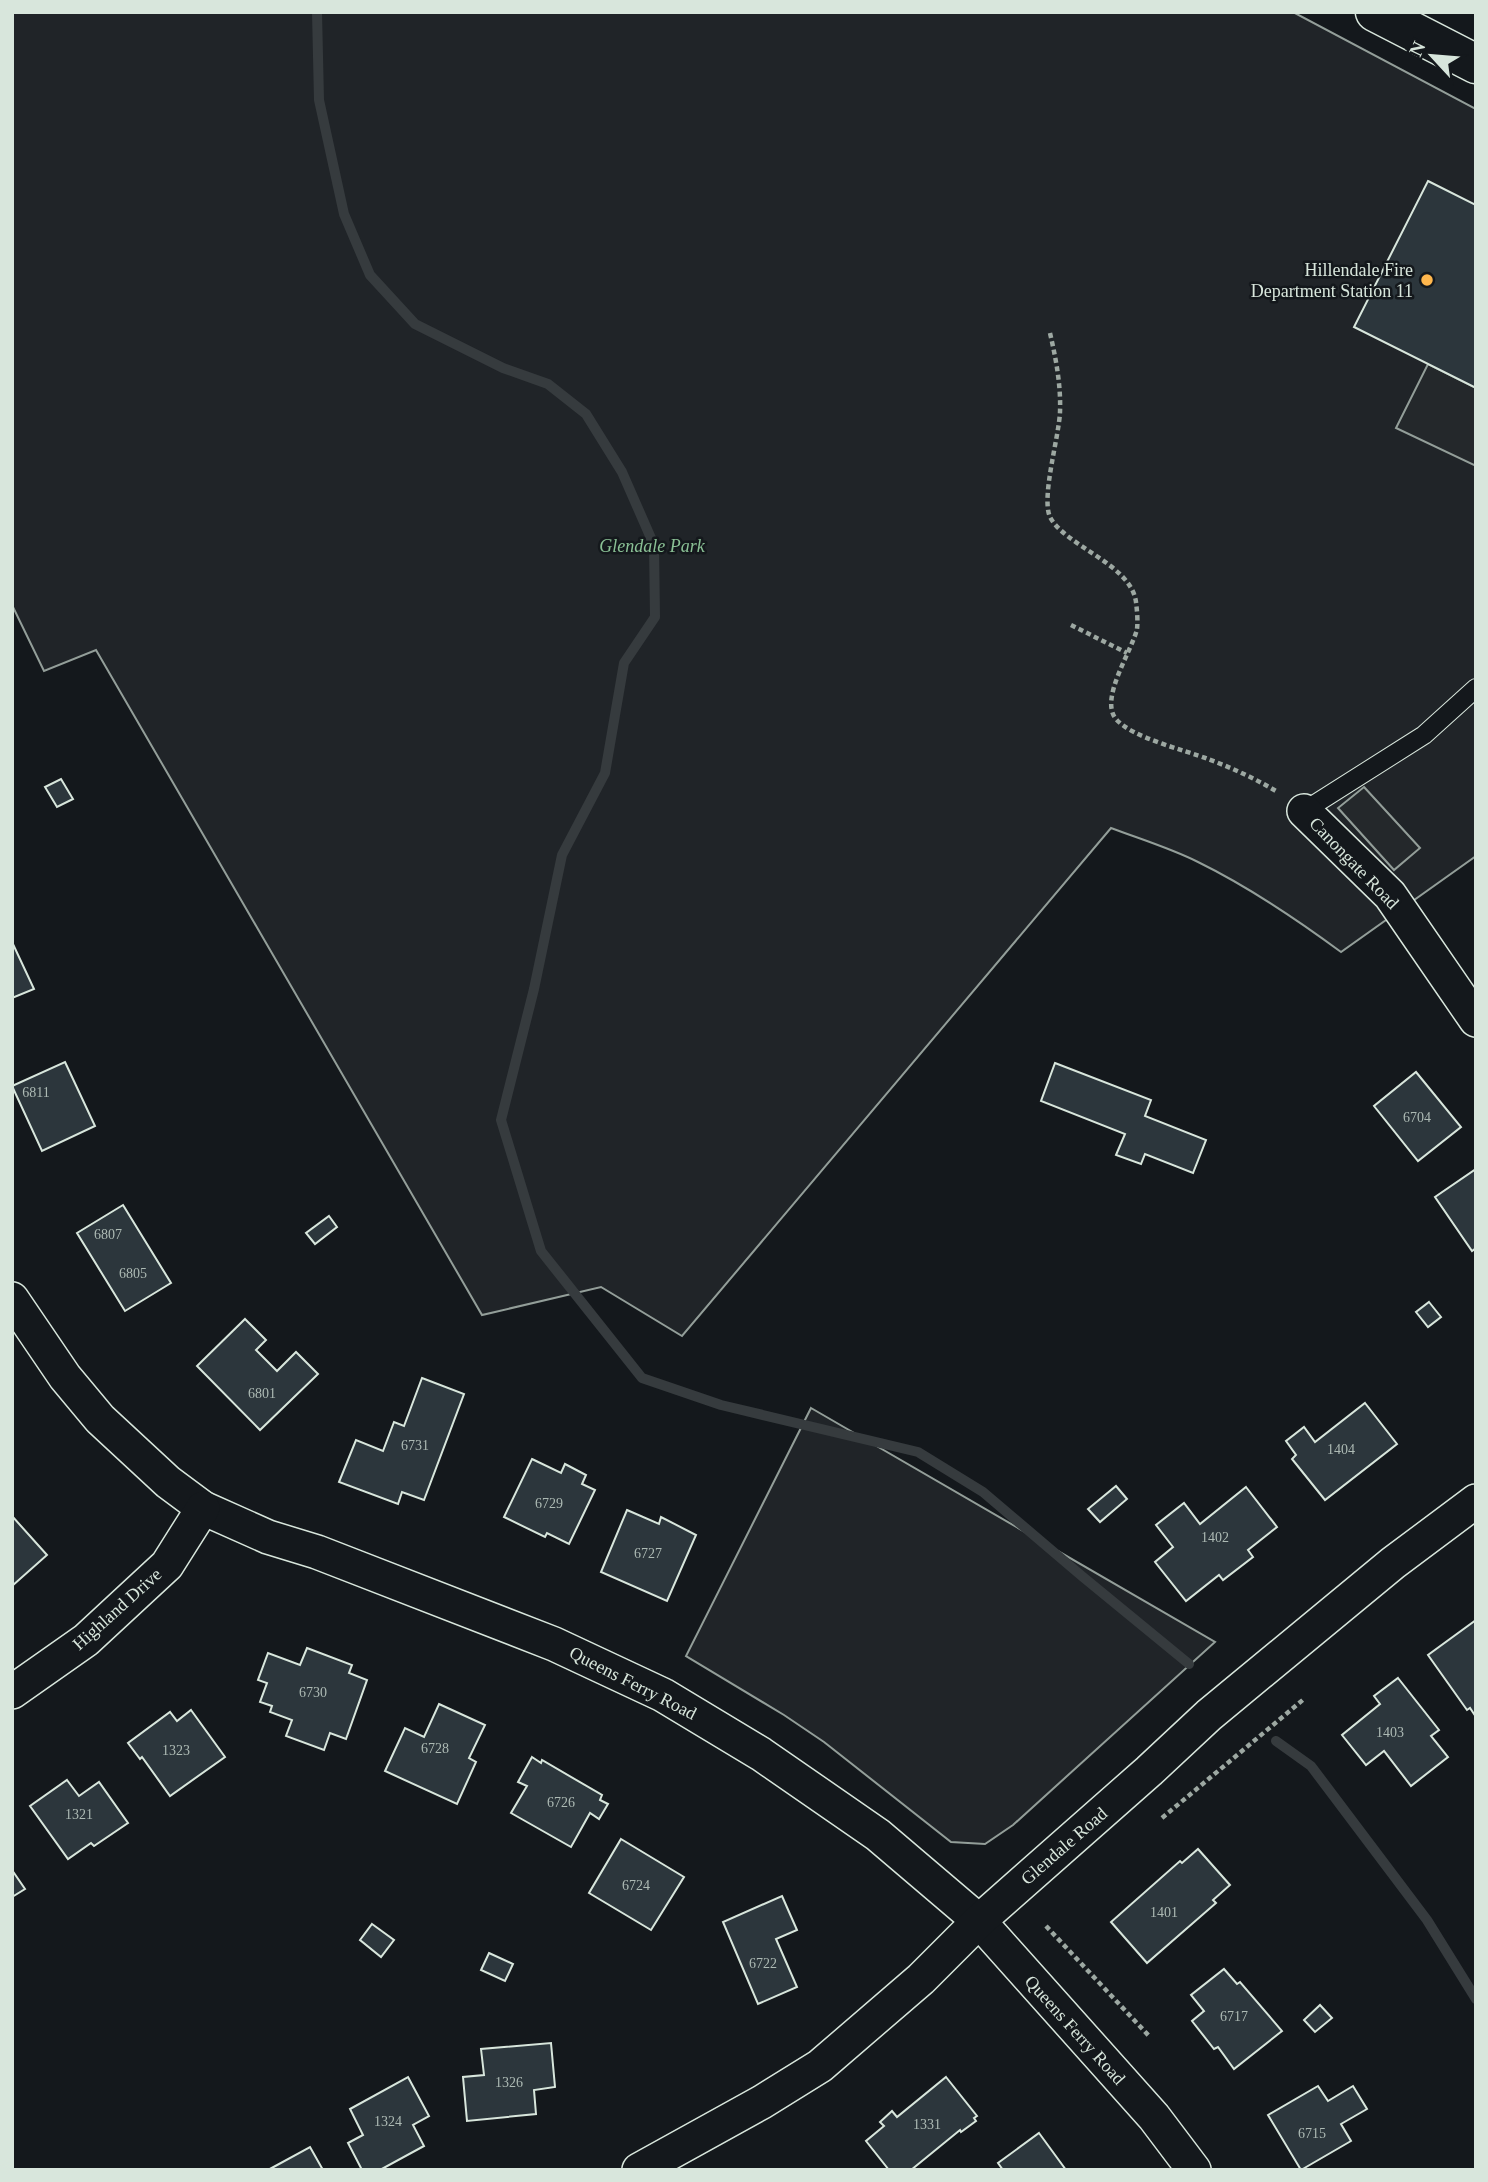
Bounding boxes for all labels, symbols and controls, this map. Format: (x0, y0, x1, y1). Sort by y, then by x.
north arrow (1397, 21, 1467, 91)
text: N (1405, 38, 1430, 60)
place label: Hillendale Fire Department Station 11 (1251, 260, 1413, 301)
marker: Hillendale Fire Department Station 11 (1419, 272, 1435, 288)
park label: Glendale Park (599, 536, 706, 556)
street label: Canongate Road (1305, 813, 1403, 913)
house number: 6811 (22, 1085, 50, 1100)
house number: 6704 (1403, 1110, 1431, 1125)
house number: 6807 (94, 1227, 122, 1242)
house number: 6805 (119, 1266, 147, 1281)
house number: 6801 (248, 1386, 276, 1401)
house number: 6731 (401, 1438, 429, 1453)
house number: 1404 (1327, 1442, 1355, 1457)
house number: 6729 (535, 1496, 563, 1511)
house number: 1402 (1201, 1530, 1229, 1545)
house number: 6727 (634, 1546, 662, 1561)
street label: Highland Drive (69, 1564, 165, 1654)
street label: Queens Ferry Road (566, 1642, 700, 1724)
house number: 6730 (299, 1685, 327, 1700)
house number: 1403 (1376, 1725, 1404, 1740)
house number: 6728 (421, 1741, 449, 1756)
house number: 1323 (162, 1743, 190, 1758)
house number: 6726 (547, 1795, 575, 1810)
street label: Glendale Road (1017, 1803, 1111, 1889)
house number: 1321 (65, 1807, 93, 1822)
house number: 6724 (622, 1878, 650, 1893)
house number: 1401 (1150, 1905, 1178, 1920)
house number: 6722 (749, 1956, 777, 1971)
street label: Queens Ferry Road (1021, 1971, 1129, 2089)
house number: 6717 (1220, 2009, 1248, 2024)
house number: 1326 (495, 2075, 523, 2090)
house number: 1324 (374, 2114, 402, 2129)
house number: 1331 (913, 2117, 941, 2132)
house number: 6715 (1298, 2126, 1326, 2141)

